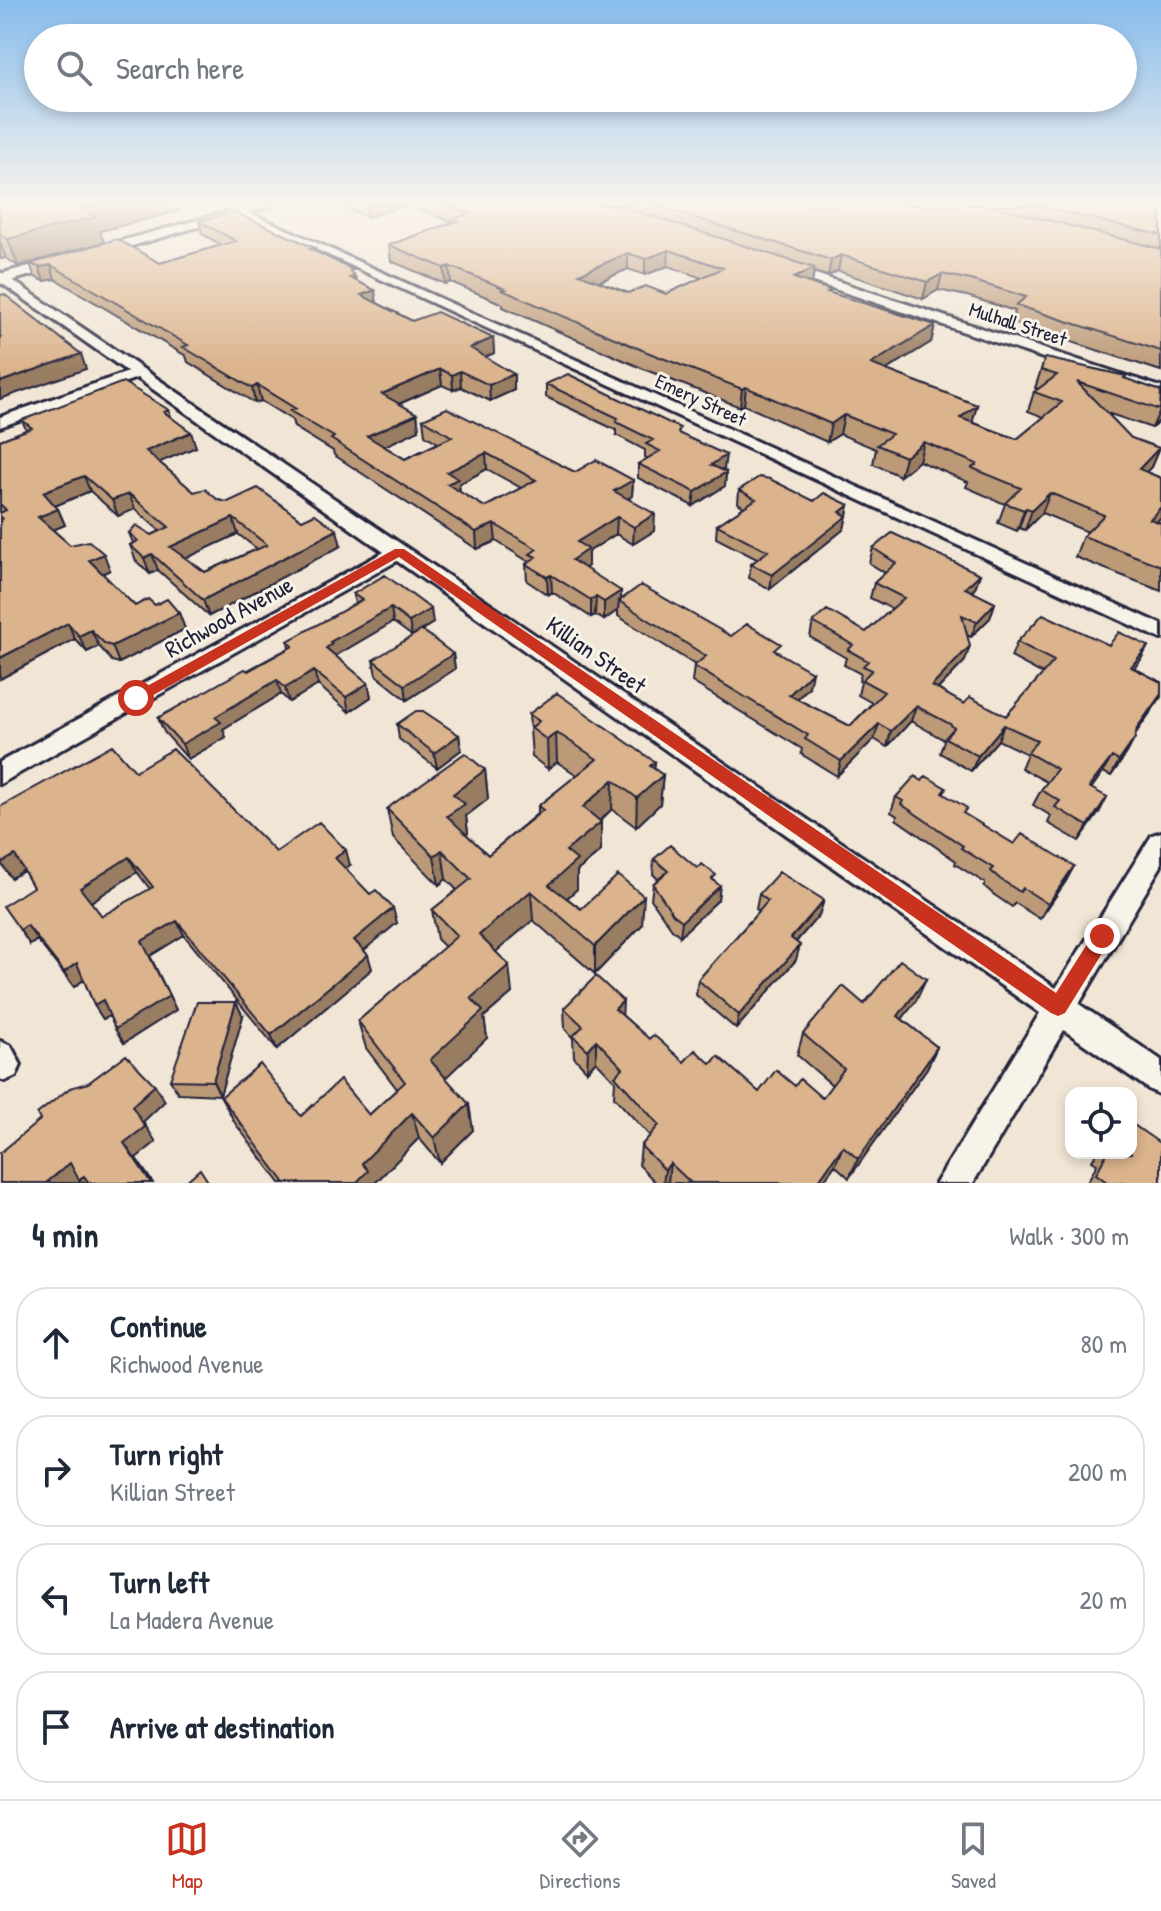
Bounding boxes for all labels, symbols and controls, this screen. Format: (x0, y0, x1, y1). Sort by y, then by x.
search box (24, 24, 1137, 112)
icon: search (52, 46, 96, 90)
text: Search here (116, 48, 244, 88)
street label: Mulhall Street (966, 295, 1072, 352)
street label: Emery Street (651, 367, 752, 433)
street label: Richwood Avenue (159, 568, 299, 665)
street label: Killian Street (540, 608, 654, 701)
route start (118, 680, 154, 716)
route end (1084, 918, 1120, 954)
map controls (1065, 1087, 1137, 1159)
button: locate (1065, 1087, 1137, 1159)
text: 4 min (32, 1212, 99, 1258)
text: Walk · 300 m (1009, 1218, 1129, 1253)
text: Continue (110, 1306, 207, 1346)
icon: ahead (34, 1321, 78, 1365)
text: 80 m (1080, 1326, 1127, 1361)
text: Richwood Avenue (110, 1346, 264, 1381)
text: Turn right (110, 1434, 223, 1474)
icon: right (34, 1449, 78, 1493)
text: 200 m (1068, 1454, 1127, 1489)
text: Killian Street (110, 1474, 235, 1509)
text: Turn left (110, 1562, 209, 1602)
icon: left (34, 1577, 78, 1621)
text: 20 m (1080, 1582, 1127, 1617)
text: La Madera Avenue (110, 1602, 274, 1637)
icon: arrive (34, 1705, 78, 1749)
text: Arrive at destination (110, 1707, 335, 1747)
tab: Map (165, 1817, 209, 1895)
tab: Directions (540, 1817, 621, 1895)
tab: Saved (951, 1817, 996, 1895)

